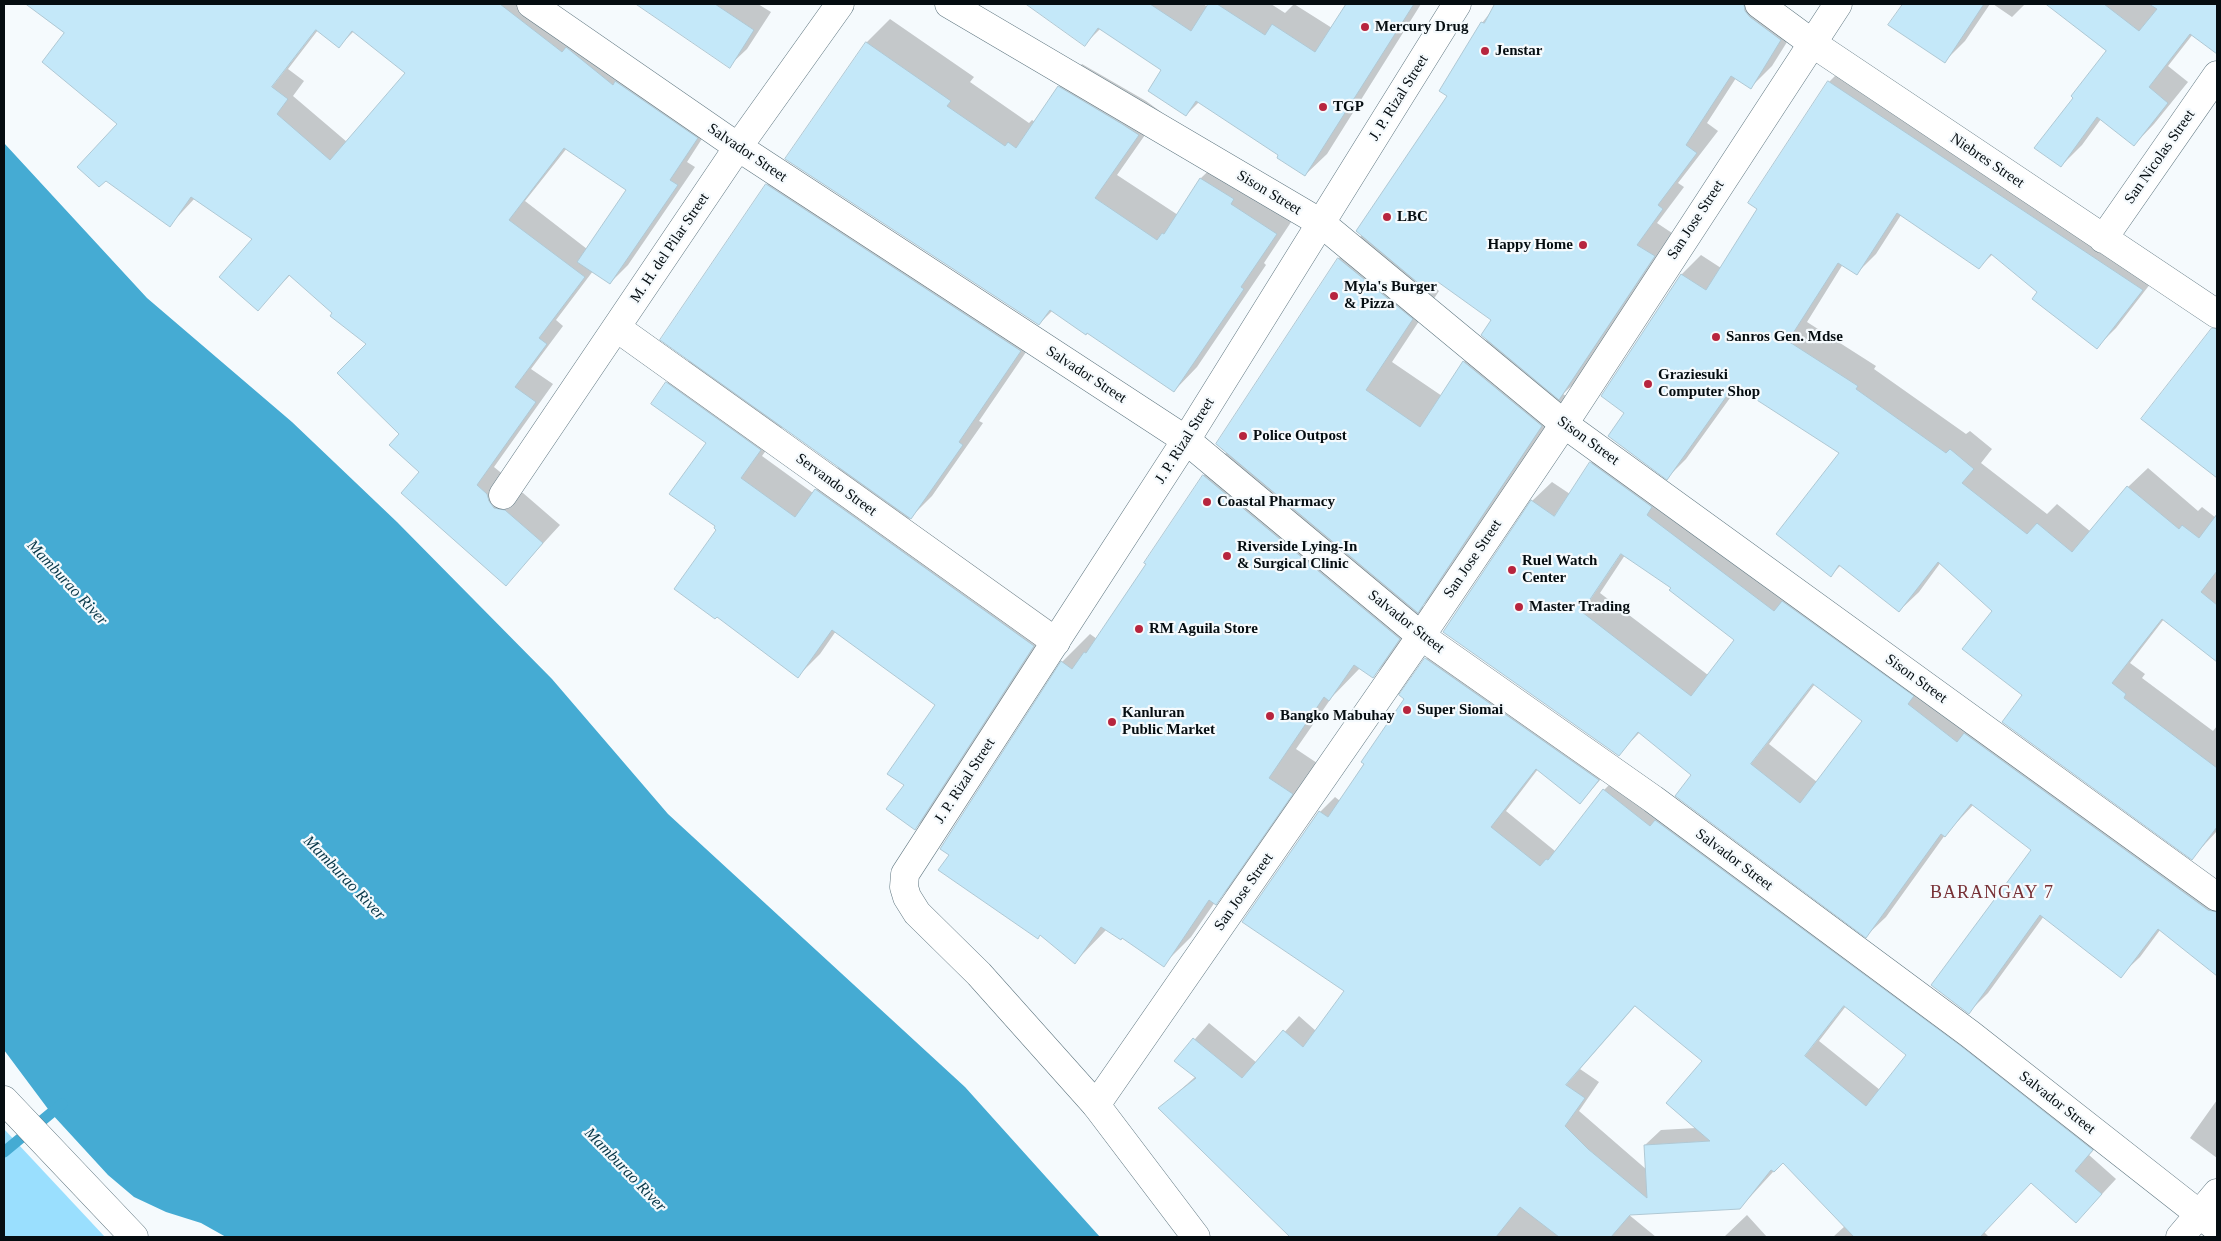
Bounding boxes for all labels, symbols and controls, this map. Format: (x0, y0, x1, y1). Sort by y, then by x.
place label: Mercury Drug (1375, 18, 1468, 36)
marker: Mercury Drug (1359, 21, 1371, 33)
place label: Jenstar (1495, 42, 1542, 60)
marker: Jenstar (1479, 45, 1491, 57)
street label: J. P. Rizal Street (1365, 52, 1433, 144)
place label: TGP (1333, 98, 1364, 116)
marker: TGP (1317, 101, 1329, 113)
street label: San Nicolas Street (2121, 106, 2199, 208)
street label: Salvador Street (704, 120, 790, 186)
street label: Niebres Street (1947, 130, 2027, 192)
street label: Sison Street (1233, 167, 1305, 219)
street label: San Jose Street (1664, 177, 1728, 263)
street label: M. H. del Pilar Street (627, 190, 713, 306)
place label: LBC (1397, 208, 1428, 226)
marker: LBC (1381, 211, 1393, 223)
place label: Happy Home (1488, 236, 1573, 254)
marker: Happy Home (1577, 239, 1589, 251)
place label: Myla's Burger & Pizza (1344, 278, 1437, 313)
marker: Myla's Burger & Pizza (1328, 290, 1340, 302)
place label: Sanros Gen. Mdse (1726, 328, 1843, 346)
marker: Sanros Gen. Mdse (1710, 331, 1722, 343)
street label: Salvador Street (1042, 342, 1130, 408)
place label: Graziesuki Computer Shop (1658, 366, 1760, 401)
marker: Graziesuki Computer Shop (1642, 378, 1654, 390)
street label: J. P. Rizal Street (1151, 395, 1219, 487)
street label: Sison Street (1554, 413, 1622, 469)
place label: Police Outpost (1253, 427, 1347, 445)
marker: Police Outpost (1237, 430, 1249, 442)
street label: Servando Street (792, 450, 880, 520)
place label: Coastal Pharmacy (1217, 493, 1335, 511)
marker: Coastal Pharmacy (1201, 496, 1213, 508)
street label: San Jose Street (1440, 516, 1506, 602)
water label: Mamburao River (23, 536, 111, 630)
place label: Riverside Lying-In & Surgical Clinic (1237, 538, 1357, 573)
marker: Riverside Lying-In & Surgical Clinic (1221, 550, 1233, 562)
place label: Ruel Watch Center (1522, 552, 1597, 587)
marker: Ruel Watch Center (1506, 564, 1518, 576)
street label: Salvador Street (1364, 587, 1448, 657)
place label: Master Trading (1529, 598, 1630, 616)
marker: Master Trading (1513, 601, 1525, 613)
place label: RM Aguila Store (1149, 620, 1258, 638)
marker: RM Aguila Store (1133, 623, 1145, 635)
street label: Sison Street (1882, 651, 1950, 707)
place label: Super Siomai (1417, 701, 1503, 719)
place label: Kanluran Public Market (1122, 704, 1215, 739)
marker: Super Siomai (1401, 704, 1413, 716)
place label: Bangko Mabuhay (1280, 707, 1395, 725)
marker: Bangko Mabuhay (1264, 710, 1276, 722)
marker: Kanluran Public Market (1106, 716, 1118, 728)
street label: J. P. Rizal Street (931, 735, 999, 827)
street label: Salvador Street (1692, 825, 1776, 895)
water label: Mamburao River (299, 832, 389, 924)
street label: San Jose Street (1211, 850, 1277, 934)
district label: BARANGAY 7 (1929, 882, 2055, 904)
street label: Salvador Street (2015, 1068, 2099, 1138)
water label: Mamburao River (580, 1124, 670, 1216)

